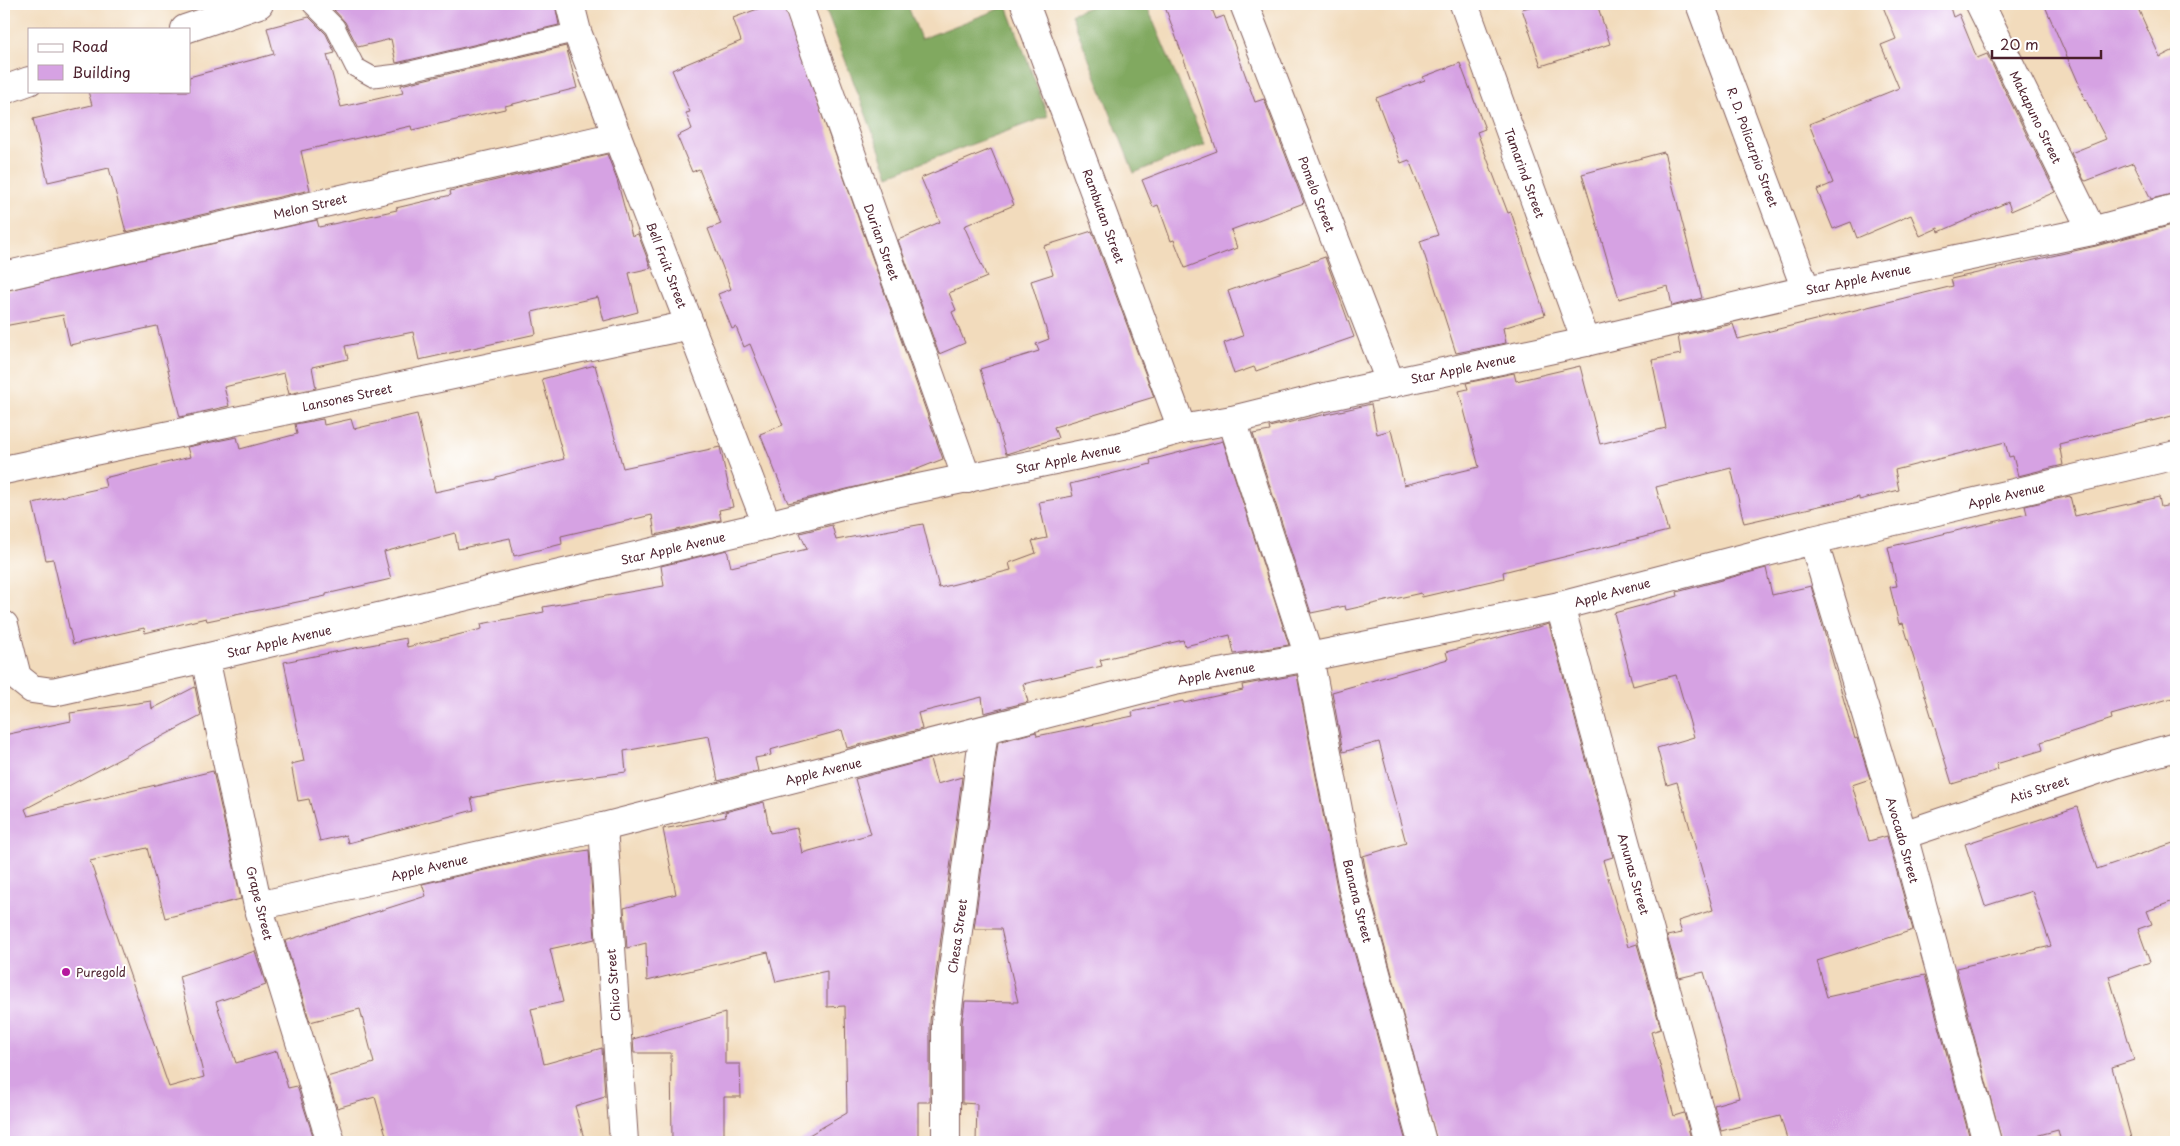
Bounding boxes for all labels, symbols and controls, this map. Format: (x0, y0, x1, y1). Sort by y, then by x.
legend (28, 28, 190, 92)
scale bar (1992, 28, 2101, 60)
text: 20 m (2000, 32, 2039, 55)
text: Road (72, 34, 108, 57)
text: Building (72, 60, 131, 83)
street label: Makapuno Street (2006, 67, 2066, 167)
street label: R. D. Policarpio Street (1723, 84, 1783, 210)
street label: Tamarind Street (1500, 125, 1550, 221)
street label: Pomelo Street (1294, 153, 1340, 235)
street label: Rambutan Street (1079, 166, 1129, 266)
street label: Melon Street (271, 189, 349, 223)
street label: Durian Street (860, 201, 904, 283)
street label: Bell Fruit Street (642, 219, 692, 311)
street label: Star Apple Avenue (1804, 259, 1913, 299)
street label: Star Apple Avenue (1409, 348, 1518, 388)
street label: Lansones Street (300, 379, 394, 415)
street label: Star Apple Avenue (1014, 438, 1123, 478)
street label: Apple Avenue (1966, 477, 2047, 513)
street label: Star Apple Avenue (619, 527, 728, 569)
street label: Apple Avenue (1572, 573, 1653, 611)
street label: Star Apple Avenue (225, 620, 334, 662)
street label: Apple Avenue (1176, 657, 1257, 689)
street label: Apple Avenue (783, 753, 864, 789)
street label: Atis Street (2007, 771, 2071, 807)
street label: Avocado Street (1882, 795, 1924, 885)
street label: Anunas Street (1614, 831, 1654, 917)
street label: Apple Avenue (389, 849, 470, 885)
street label: Banana Street (1339, 857, 1377, 945)
street label: Grape Street (242, 864, 278, 942)
street label: Chesa Street (943, 898, 971, 974)
street label: Chico Street (601, 948, 625, 1022)
place label: Puregold (76, 963, 126, 981)
marker: Puregold (60, 966, 72, 978)

